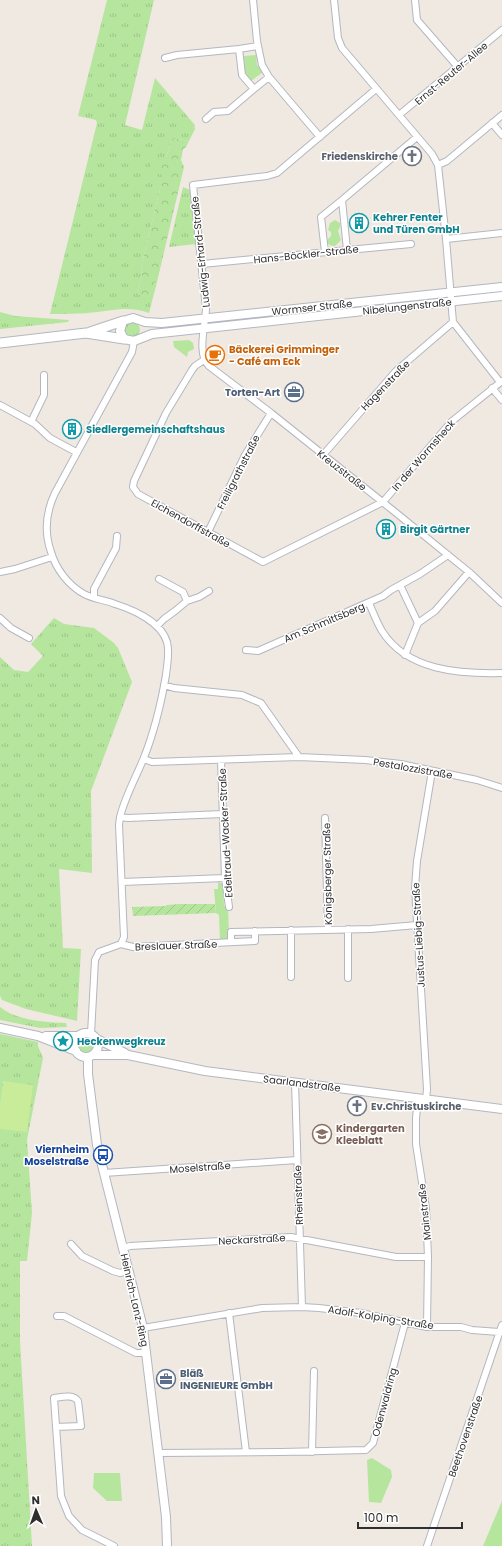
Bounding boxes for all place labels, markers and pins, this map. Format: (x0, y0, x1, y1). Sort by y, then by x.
church icon: Friedenskirche (401, 145, 423, 167)
place label: Friedenskirche (322, 149, 398, 164)
place label: Kehrer Fenter und Türen GmbH (373, 210, 460, 237)
building icon: Kehrer Fenter und Türen GmbH (348, 212, 370, 234)
place label: Bäckerei Grimminger - Café am Eck (229, 342, 340, 369)
cafe icon: Bäckerei Grimminger - Café am Eck (204, 344, 226, 366)
office icon: Torten-Art (283, 381, 305, 403)
place label: Torten-Art (225, 385, 280, 400)
building icon: Siedlergemeinschaftshaus (61, 418, 83, 440)
place label: Siedlergemeinschaftshaus (86, 422, 225, 437)
building icon: Birgit Gärtner (375, 518, 397, 540)
place label: Birgit Gärtner (400, 522, 470, 537)
place icon: Heckenwegkreuz (52, 1030, 74, 1052)
place label: Heckenwegkreuz (77, 1034, 166, 1049)
church icon: Ev.Christuskirche (346, 1095, 368, 1117)
place label: Ev.Christuskirche (371, 1099, 461, 1114)
place label: Kindergarten Kleeblatt (336, 1121, 405, 1148)
school or university icon: Kindergarten Kleeblatt (311, 1123, 333, 1145)
place label: Viernheim Moselstraße (24, 1142, 89, 1169)
bus stop icon: Viernheim Moselstraße (92, 1144, 114, 1166)
place label: Bläß INGENIEURE GmbH (180, 1366, 273, 1393)
office icon: Bläß INGENIEURE GmbH (155, 1368, 177, 1390)

